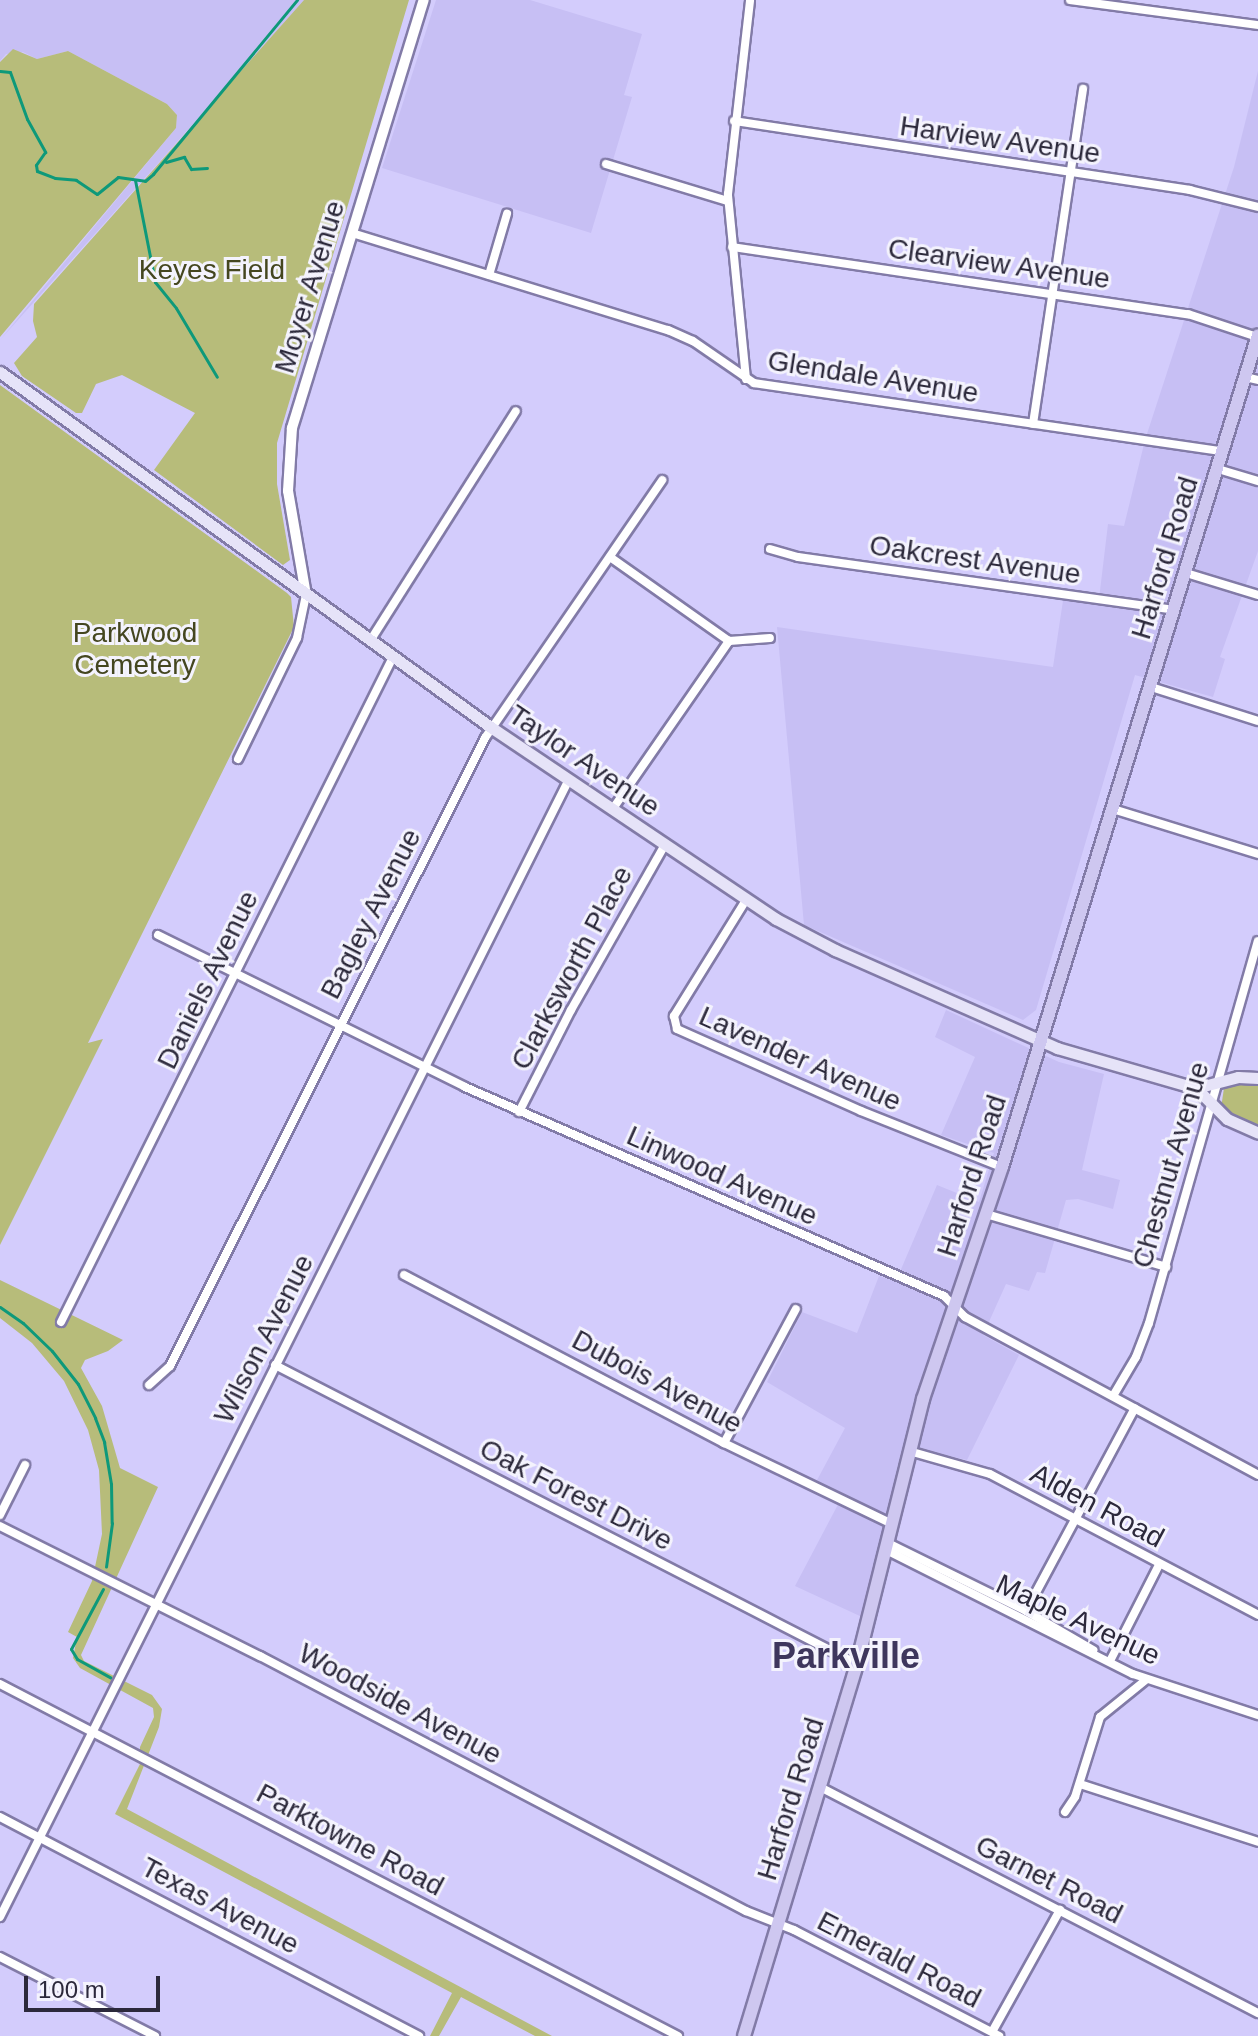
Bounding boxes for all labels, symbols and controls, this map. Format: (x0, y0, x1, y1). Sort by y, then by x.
street label: Harview Avenue (897, 109, 1103, 171)
street label: Moyer Avenue (268, 196, 352, 378)
street label: Clearview Avenue (885, 232, 1113, 296)
park label: Keyes Field (139, 253, 285, 287)
street label: Glendale Avenue (765, 344, 981, 410)
street label: Harford Road (1124, 473, 1206, 643)
street label: Oakcrest Avenue (867, 528, 1083, 592)
park label: Parkwood Cemetery (73, 616, 197, 682)
street label: Taylor Avenue (501, 698, 667, 824)
street label: Bagley Avenue (313, 823, 429, 1005)
street label: Clarksworth Place (504, 861, 640, 1075)
street label: Daniels Avenue (150, 885, 266, 1075)
street label: Lavender Avenue (693, 999, 907, 1119)
street label: Chestnut Avenue (1125, 1057, 1217, 1273)
street label: Harford Road (930, 1091, 1014, 1261)
street label: Linwood Avenue (621, 1119, 823, 1233)
street label: Wilson Avenue (207, 1248, 321, 1430)
street label: Dubois Avenue (565, 1323, 749, 1441)
street label: Oak Forest Drive (474, 1432, 678, 1558)
street label: Alden Road (1025, 1457, 1169, 1555)
street label: Maple Avenue (990, 1567, 1166, 1673)
district label: Parkville (772, 1634, 920, 1678)
street label: Woodside Avenue (292, 1636, 508, 1772)
street label: Harford Road (750, 1714, 832, 1884)
street label: Parktowne Road (251, 1777, 449, 1903)
street label: Garnet Road (970, 1829, 1128, 1931)
street label: Texas Avenue (135, 1850, 305, 1962)
street label: Emerald Road (812, 1904, 986, 2016)
scale bar (28, 1960, 164, 2010)
text: 100 m (38, 1976, 105, 2003)

